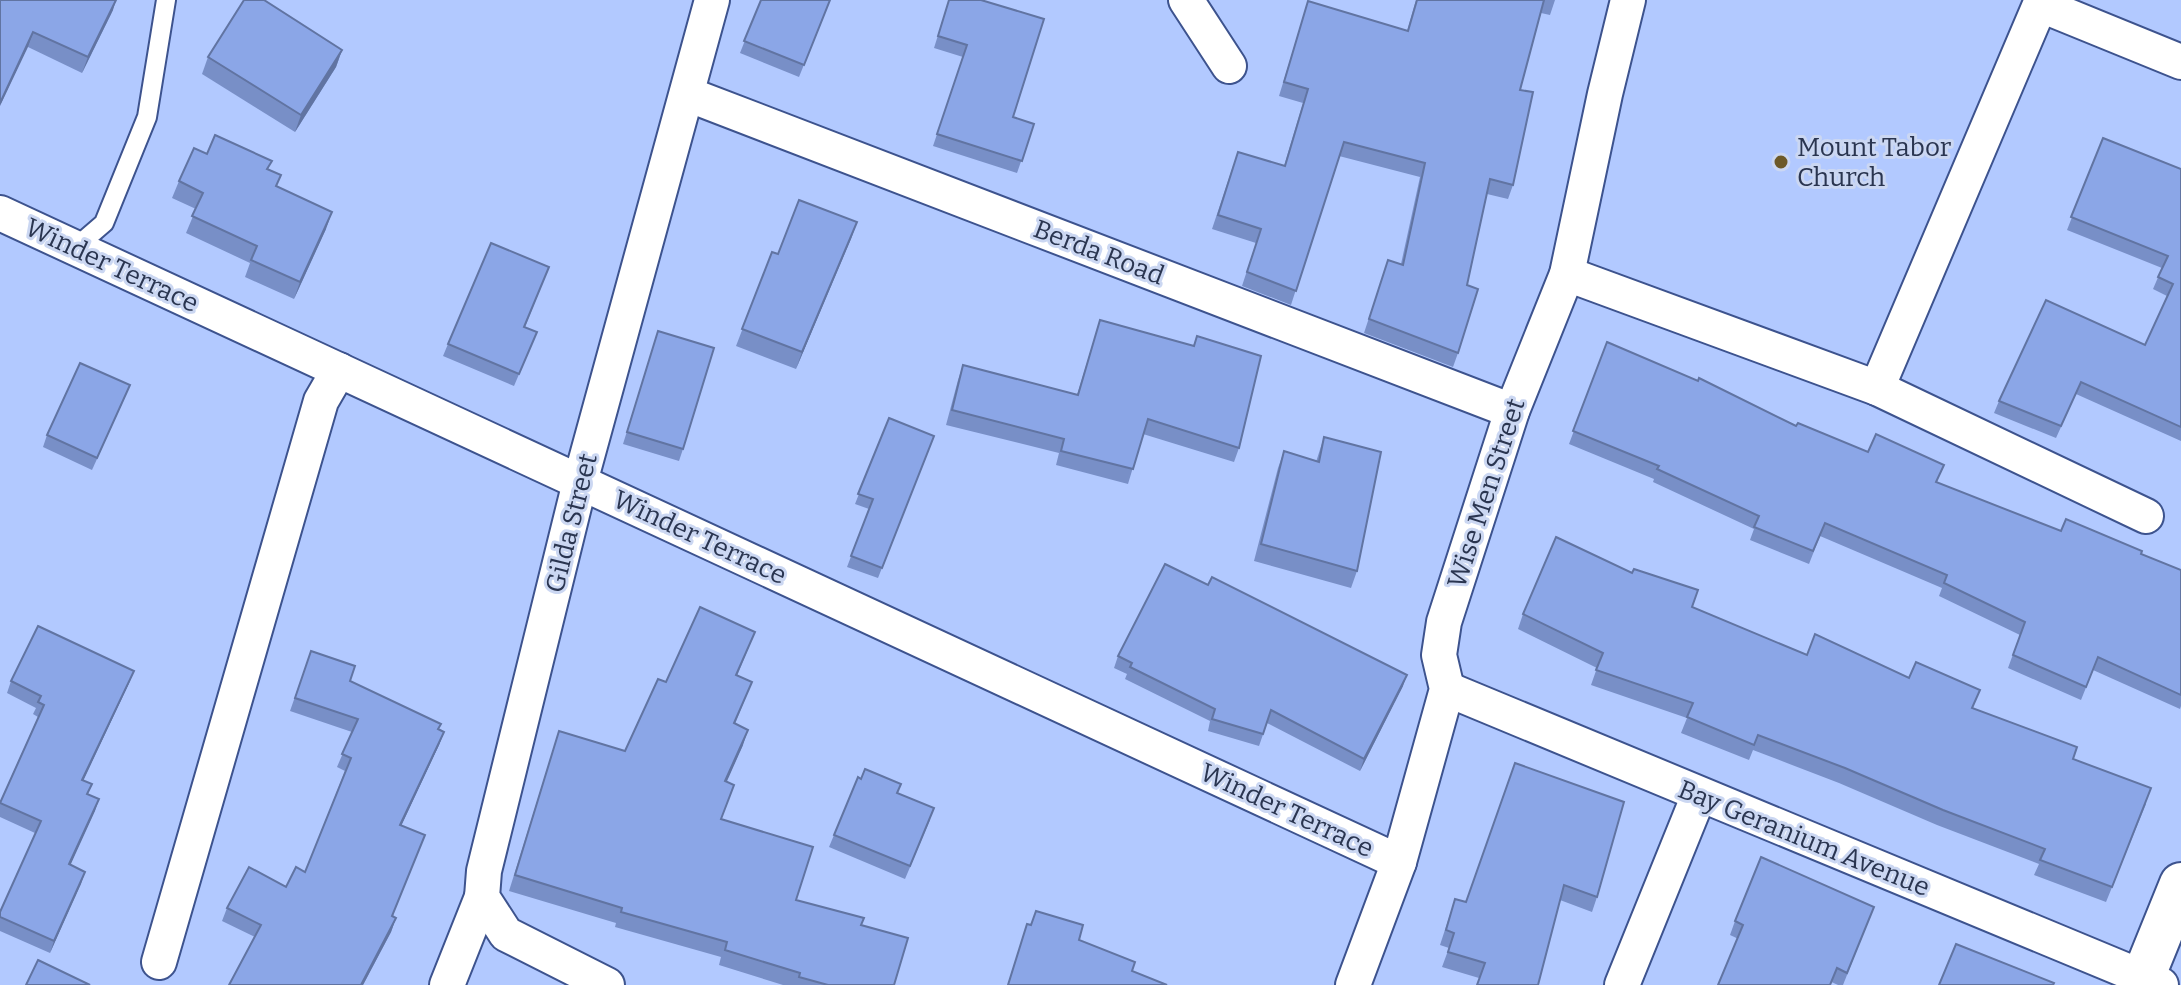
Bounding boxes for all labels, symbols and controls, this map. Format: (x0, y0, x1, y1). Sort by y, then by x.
place label: Mount Tabor Church (1797, 132, 1952, 193)
marker: Mount Tabor Church (1772, 153, 1790, 171)
street label: Winder Terrace (20, 212, 203, 319)
street label: Berda Road (1029, 213, 1168, 292)
street label: Wise Men Street (1441, 394, 1532, 592)
street label: Gilda Street (539, 450, 604, 596)
street label: Winder Terrace (608, 484, 791, 591)
street label: Winder Terrace (1195, 757, 1378, 864)
street label: Bay Geranium Avenue (1674, 774, 1934, 903)

